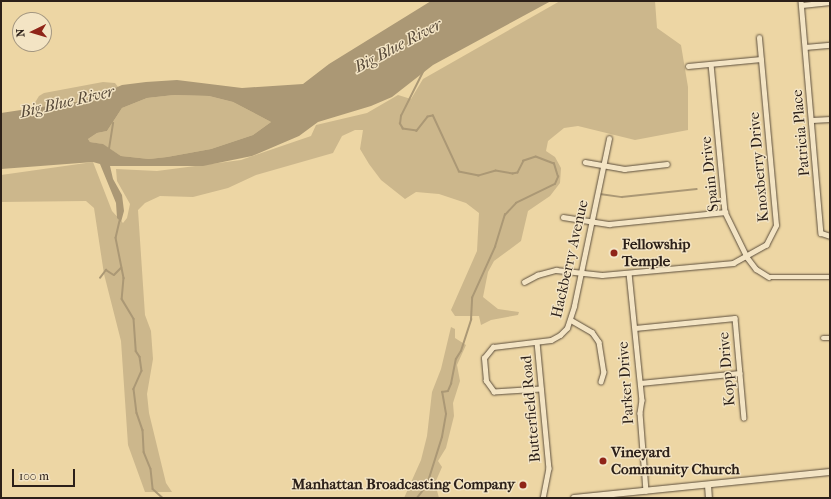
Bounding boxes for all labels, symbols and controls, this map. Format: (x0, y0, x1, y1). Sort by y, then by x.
north arrow (12, 12, 52, 52)
water label: Big Blue River (351, 15, 445, 77)
text: N (14, 28, 27, 38)
water label: Big Blue River (18, 82, 116, 122)
street label: Patricia Place (788, 89, 814, 177)
street label: Knoxberry Drive (745, 111, 773, 223)
street label: Spain Drive (697, 135, 723, 213)
street label: Hackberry Avenue (548, 198, 592, 320)
place label: Fellowship Temple (622, 235, 690, 270)
marker: Fellowship Temple (609, 248, 619, 258)
street label: Kopp Drive (715, 331, 739, 407)
street label: Parker Drive (614, 341, 638, 425)
street label: Butterfield Road (517, 355, 545, 463)
place label: Vineyard Community Church (611, 443, 740, 478)
marker: Vineyard Community Church (598, 456, 608, 466)
scale bar (14, 461, 77, 487)
text: 100 m (19, 469, 49, 483)
place label: Manhattan Broadcasting Company (292, 476, 515, 494)
marker: Manhattan Broadcasting Company (518, 480, 528, 490)

